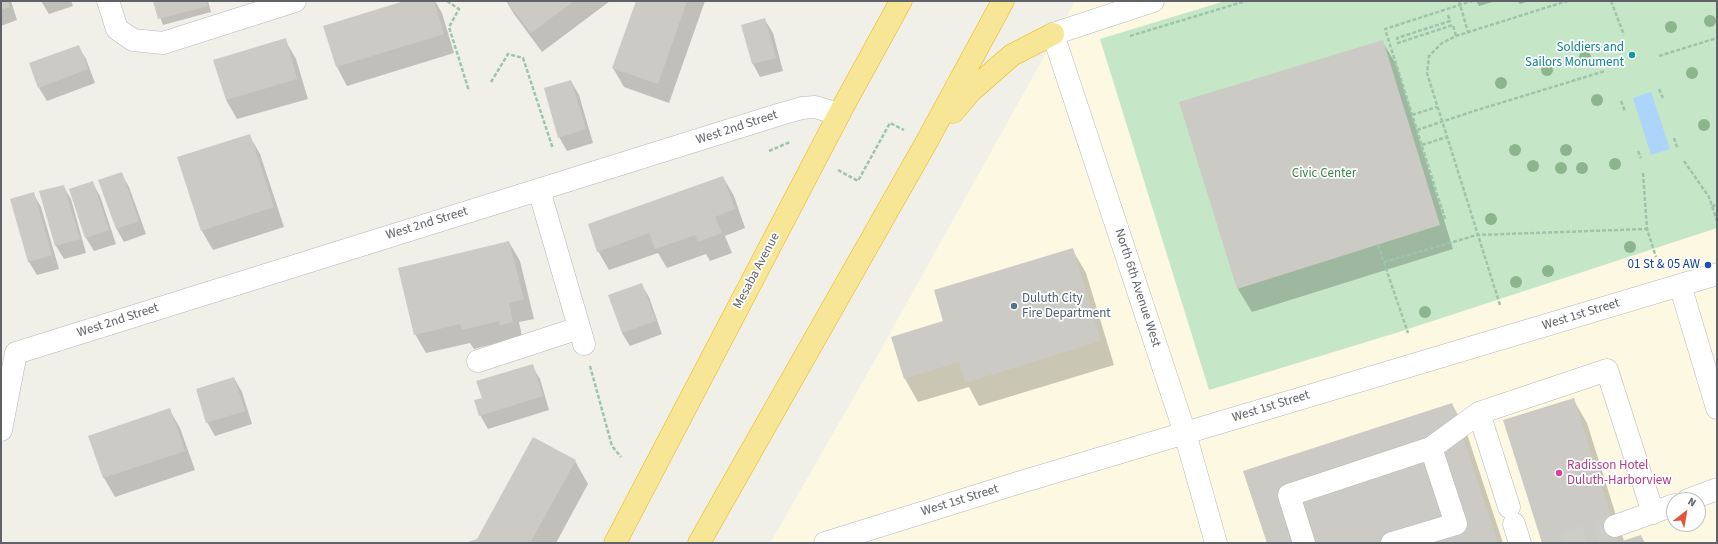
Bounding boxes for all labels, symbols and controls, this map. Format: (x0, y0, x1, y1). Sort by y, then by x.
place label: Soldiers and Sailors Monument (1525, 40, 1624, 71)
marker: Soldiers and Sailors Monument (1627, 50, 1637, 60)
street label: West 2nd Street (694, 107, 780, 149)
park label: Civic Center (1292, 166, 1356, 182)
street label: West 2nd Street (384, 204, 470, 244)
street label: North 6th Avenue West (1111, 227, 1163, 349)
street label: Mesaba Avenue (730, 230, 784, 312)
place label: 01 St & 05 AW (1628, 257, 1700, 273)
marker: 01 St & 05 AW (1703, 260, 1713, 270)
place label: Duluth City Fire Department (1022, 291, 1111, 322)
street label: West 1st Street (1540, 296, 1622, 334)
street label: West 2nd Street (75, 300, 161, 342)
marker: Duluth City Fire Department (1009, 301, 1019, 311)
street label: West 1st Street (1230, 388, 1312, 426)
place label: Radisson Hotel Duluth-Harborview (1567, 458, 1672, 489)
marker: Radisson Hotel Duluth-Harborview (1554, 468, 1564, 478)
street label: West 1st Street (919, 482, 1001, 520)
north arrow (1666, 492, 1706, 532)
text: N (1685, 494, 1699, 510)

